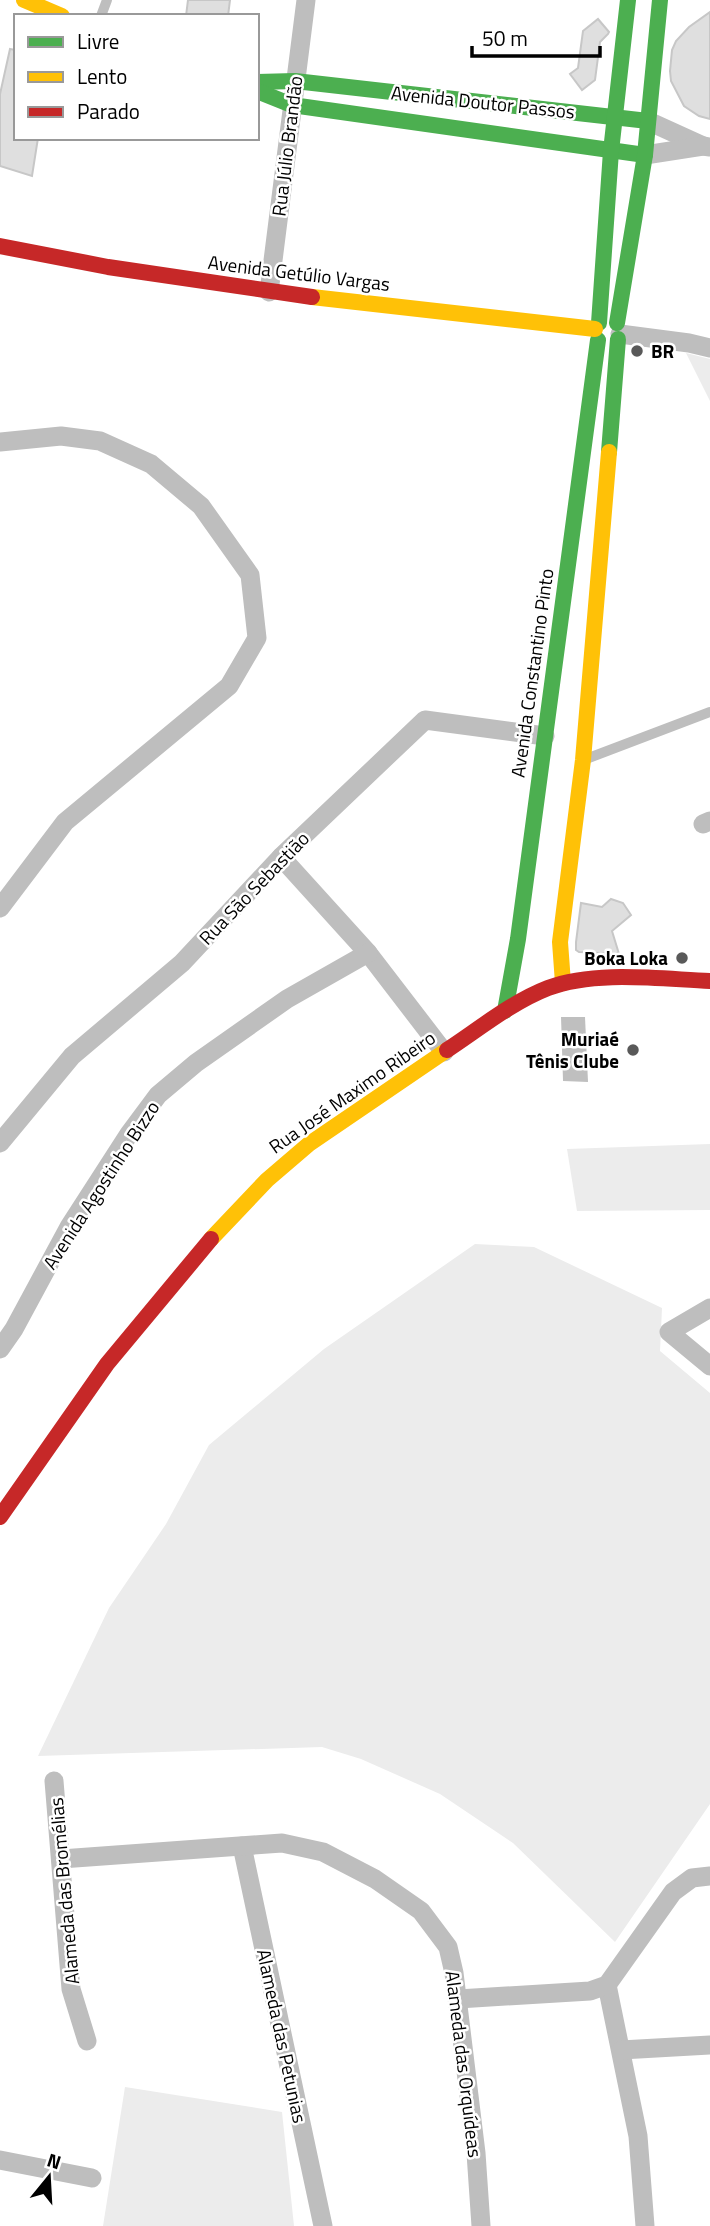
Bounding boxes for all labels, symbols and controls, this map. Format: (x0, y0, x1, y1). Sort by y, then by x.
legend (14, 14, 259, 140)
scale bar (472, 14, 600, 58)
text: 50 m (482, 22, 528, 54)
text: Livre (77, 25, 119, 57)
text: Lento (77, 60, 127, 92)
street label: Rua Júlio Brandão (263, 74, 310, 218)
street label: Avenida Doutor Passos (390, 77, 577, 126)
text: Parado (77, 95, 140, 127)
street label: Avenida Getúlio Vargas (206, 247, 392, 298)
place label: BR (651, 336, 674, 365)
marker: BR (629, 343, 645, 359)
street label: Avenida Constantino Pinto (502, 567, 561, 779)
street label: Rua São Sebastião (192, 824, 316, 951)
place label: Boka Loka (584, 943, 668, 972)
marker: Boka Loka (674, 950, 690, 966)
street label: Rua José Maximo Ribeiro (262, 1023, 441, 1160)
place label: Muriaé Tênis Clube (526, 1024, 619, 1075)
marker: Muriaé Tênis Clube (625, 1042, 641, 1058)
street label: Avenida Agostinho Bizzo (35, 1095, 166, 1275)
street label: Alameda das Bromélias (41, 1796, 86, 1986)
street label: Alameda das Petunias (250, 1946, 315, 2126)
street label: Alameda das Orquídeas (439, 1969, 490, 2159)
north arrow (14, 2142, 84, 2212)
text: N (44, 2145, 65, 2176)

